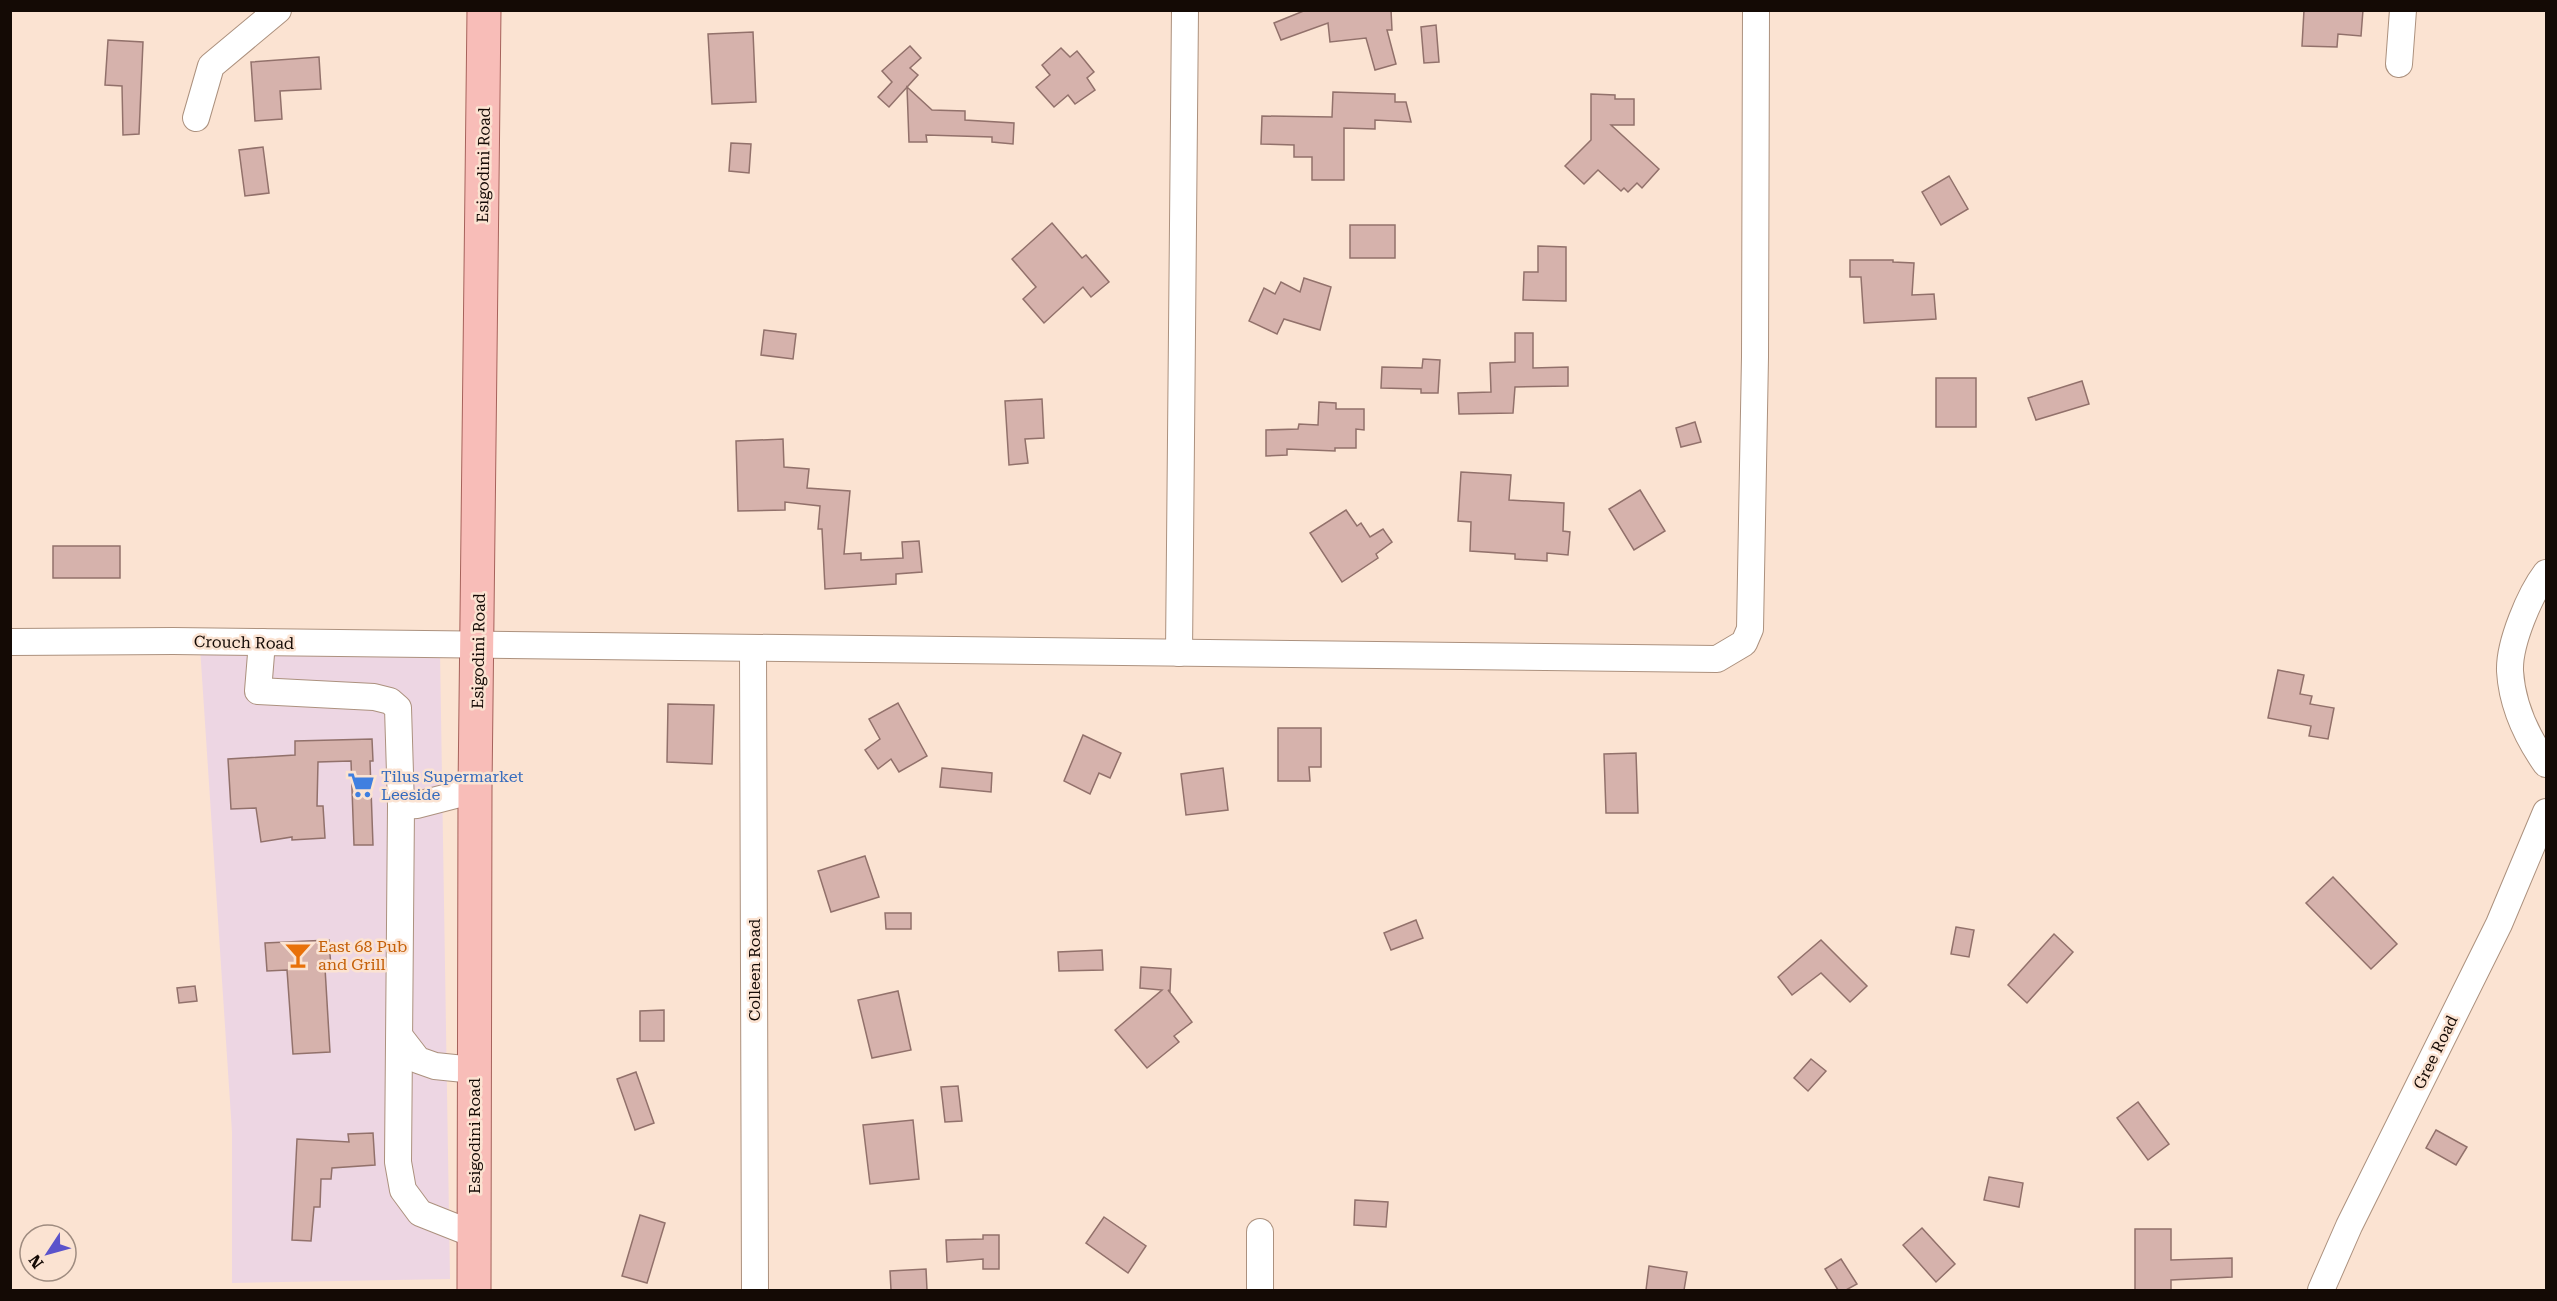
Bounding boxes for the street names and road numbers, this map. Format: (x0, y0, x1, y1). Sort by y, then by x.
street label: Esigodini Road (473, 107, 494, 223)
street label: Esigodini Road (468, 593, 489, 709)
street label: Crouch Road (194, 632, 294, 653)
street label: Colleen Road (745, 919, 764, 1021)
street label: Gree Road (2409, 1012, 2462, 1092)
street label: Esigodini Road (465, 1078, 484, 1194)

